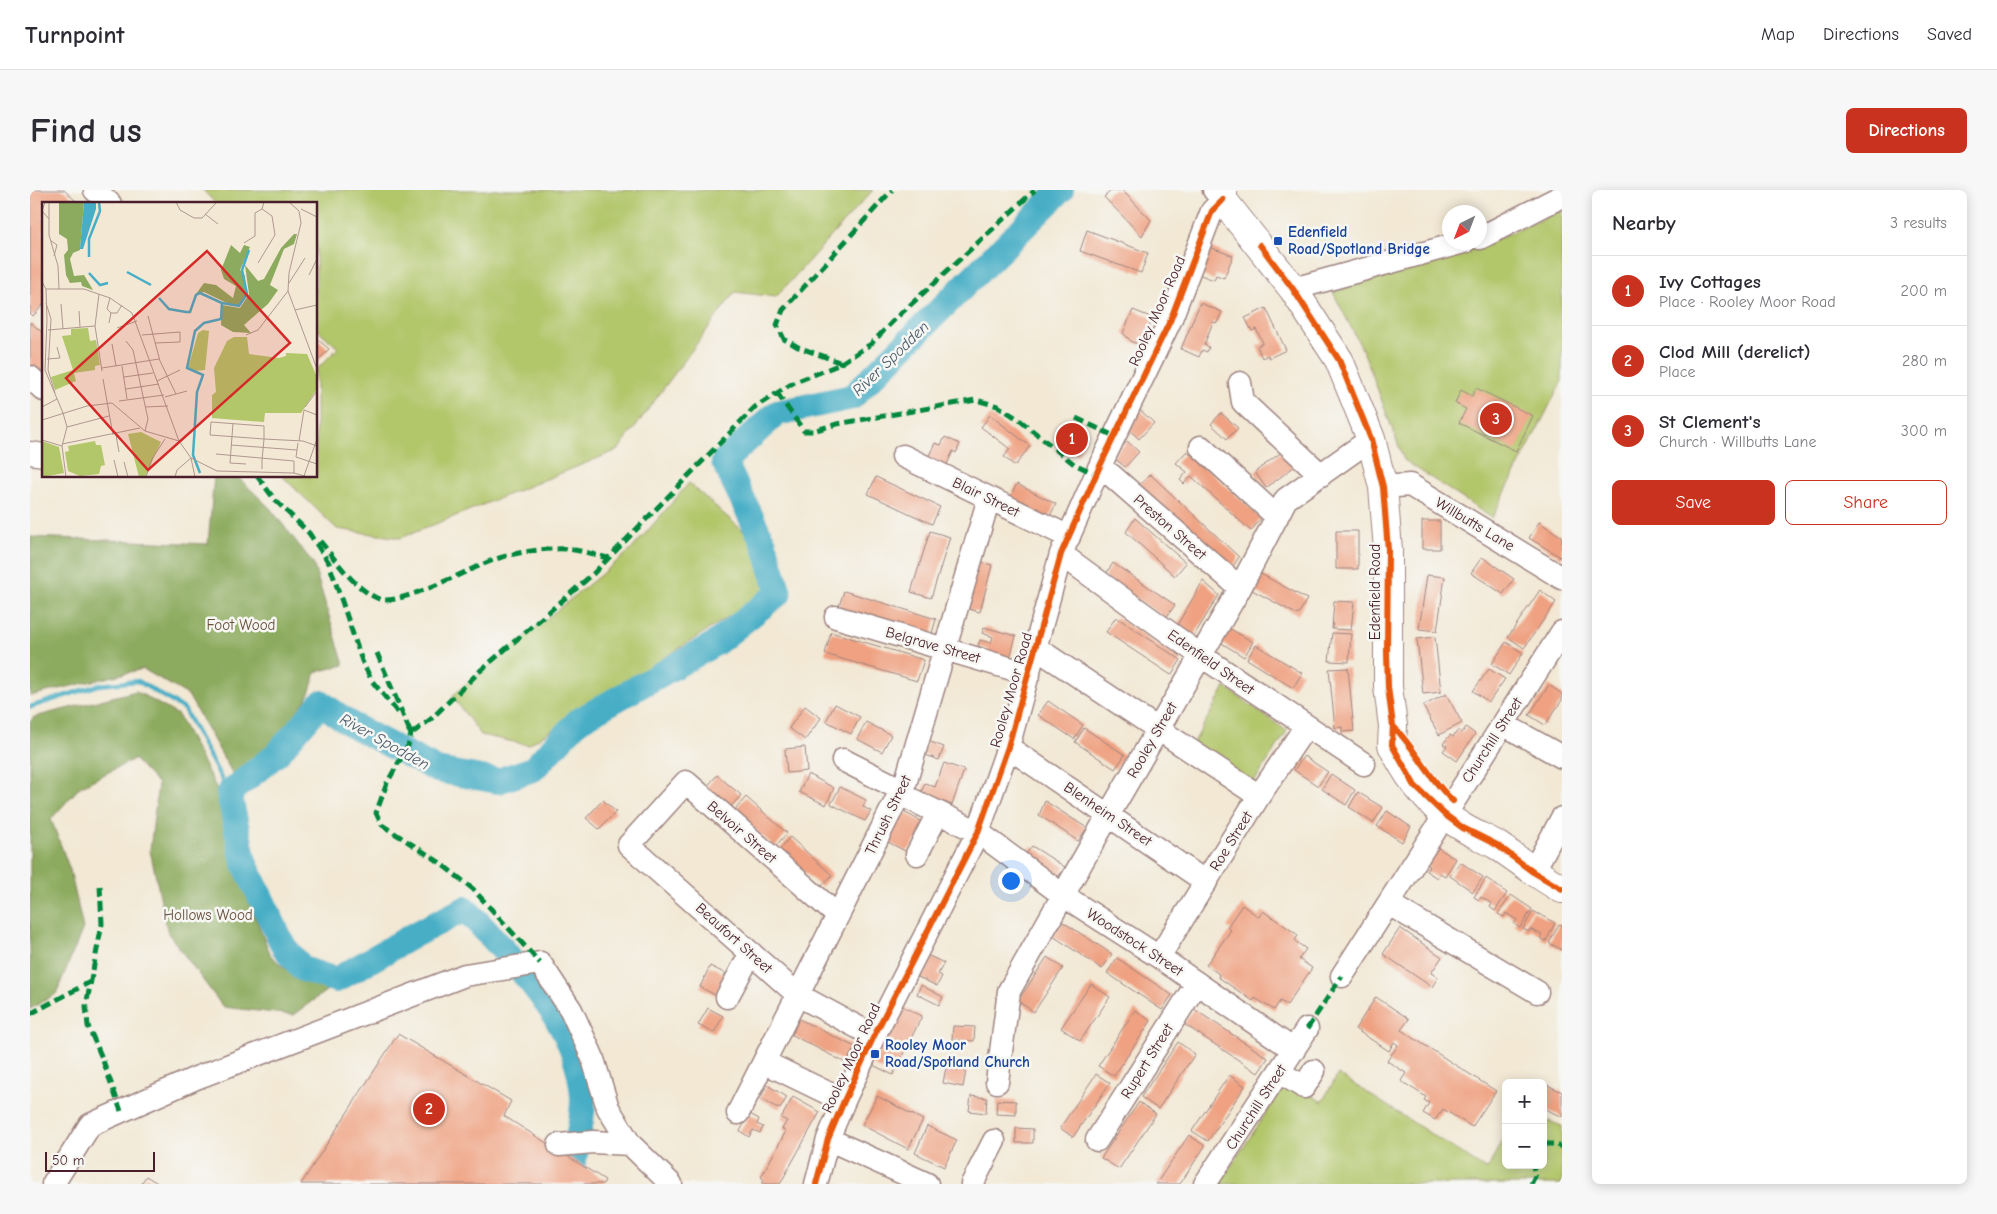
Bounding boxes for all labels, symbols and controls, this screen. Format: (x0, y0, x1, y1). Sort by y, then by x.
text: Turnpoint (25, 21, 124, 49)
text: Map (1761, 24, 1795, 45)
text: Directions (1823, 24, 1899, 45)
text: Saved (1927, 24, 1972, 45)
button: Directions (1846, 108, 1967, 153)
text: Find us (30, 110, 142, 151)
inset map (42, 202, 318, 478)
north arrow (1442, 205, 1487, 250)
text: Nearby (1612, 211, 1676, 235)
text: 3 results (1890, 214, 1947, 232)
place label: Edenfield Road/Spotland Bridge (1288, 223, 1430, 258)
marker: Edenfield Road/Spotland Bridge (1272, 235, 1284, 247)
street label: Rooley Moor Road (1125, 253, 1189, 369)
text: Ivy Cottages (1659, 271, 1761, 293)
text: 1 (1625, 282, 1631, 300)
text: 200 m (1901, 282, 1947, 300)
text: Place · Rooley Moor Road (1659, 293, 1836, 311)
water label: River Spodden (849, 318, 933, 400)
text: Clod Mill (derelict) (1659, 341, 1811, 363)
text: 2 (1624, 352, 1632, 370)
text: 280 m (1902, 352, 1947, 370)
text: Place (1659, 363, 1695, 381)
pin: 3 (1480, 400, 1512, 438)
text: St Clement's (1659, 411, 1761, 433)
pin: 1 (1056, 420, 1088, 458)
text: 3 (1624, 422, 1632, 440)
text: 300 m (1901, 422, 1947, 440)
text: Church · Willbutts Lane (1659, 433, 1817, 451)
street label: Blair Street (950, 473, 1023, 521)
button: Save (1612, 480, 1775, 525)
button: Share (1785, 480, 1947, 525)
street label: Preston Street (1130, 491, 1211, 564)
street label: Willbutts Lane (1432, 493, 1518, 555)
street label: Edenfield Road (1366, 544, 1384, 640)
park label: Foot Wood (206, 616, 276, 634)
street label: Belgrave Street (884, 623, 983, 667)
street label: Edenfield Street (1164, 625, 1258, 699)
street label: Rooley Moor Road (986, 630, 1036, 750)
street label: Churchill Street (1458, 693, 1527, 786)
street label: Rooley Street (1123, 698, 1181, 781)
water label: River Spodden (337, 710, 432, 774)
street label: Thrush Street (861, 772, 915, 858)
street label: Blenheim Street (1061, 778, 1156, 850)
street label: Belvoir Street (704, 797, 781, 867)
street label: Roe Street (1206, 807, 1257, 874)
your location (998, 868, 1024, 894)
street label: Beaufort Street (692, 899, 777, 978)
street label: Woodstock Street (1083, 904, 1187, 980)
park label: Hollows Wood (163, 906, 253, 924)
street label: Rooley Moor Road (818, 1000, 884, 1116)
street label: Rupert Street (1117, 1020, 1178, 1102)
place label: Rooley Moor Road/Spotland Church (885, 1036, 1030, 1071)
marker: Rooley Moor Road/Spotland Church (869, 1048, 881, 1060)
street label: Churchill Street (1222, 1060, 1291, 1153)
map controls (1502, 1079, 1547, 1169)
button: + (1502, 1079, 1547, 1124)
pin: 2 (413, 1090, 445, 1128)
button: − (1502, 1124, 1547, 1169)
scale bar (45, 1149, 155, 1172)
text: 50 m (52, 1152, 84, 1169)

